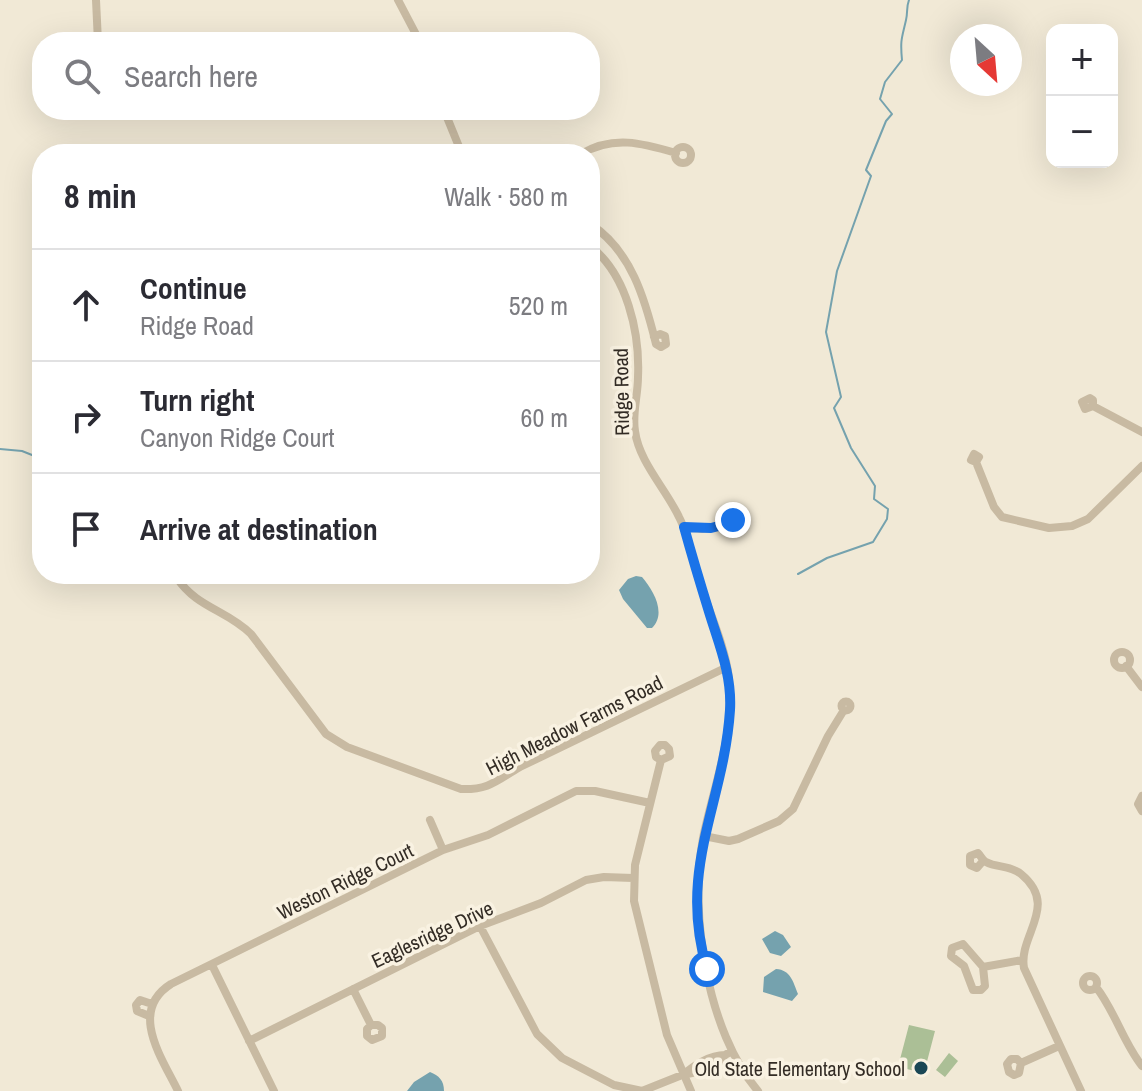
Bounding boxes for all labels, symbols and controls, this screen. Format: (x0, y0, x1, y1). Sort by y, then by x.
north arrow (950, 24, 1022, 96)
map controls (1046, 24, 1118, 168)
button: + (1046, 24, 1118, 96)
search box (32, 32, 600, 120)
icon: search (60, 54, 104, 98)
text: Search here (124, 56, 258, 96)
button: − (1046, 96, 1118, 168)
text: 8 min (64, 173, 137, 219)
text: Walk · 580 m (444, 179, 568, 214)
text: Continue (140, 268, 247, 308)
icon: ahead (64, 283, 108, 327)
text: 520 m (509, 288, 568, 323)
text: Ridge Road (140, 308, 254, 343)
street label: Ridge Road (607, 348, 635, 436)
text: Turn right (140, 380, 254, 420)
icon: right (64, 395, 108, 439)
text: 60 m (521, 400, 568, 435)
text: Canyon Ridge Court (140, 420, 334, 455)
route end (715, 502, 751, 538)
icon: arrive (64, 507, 108, 551)
text: Arrive at destination (140, 509, 378, 549)
street label: High Meadow Farms Road (481, 669, 667, 781)
street label: Weston Ridge Court (272, 836, 418, 926)
street label: Eaglesridge Drive (367, 894, 497, 974)
route start (689, 951, 725, 987)
place label: Old State Elementary School (694, 1055, 905, 1082)
marker: Old State Elementary School (912, 1059, 930, 1077)

